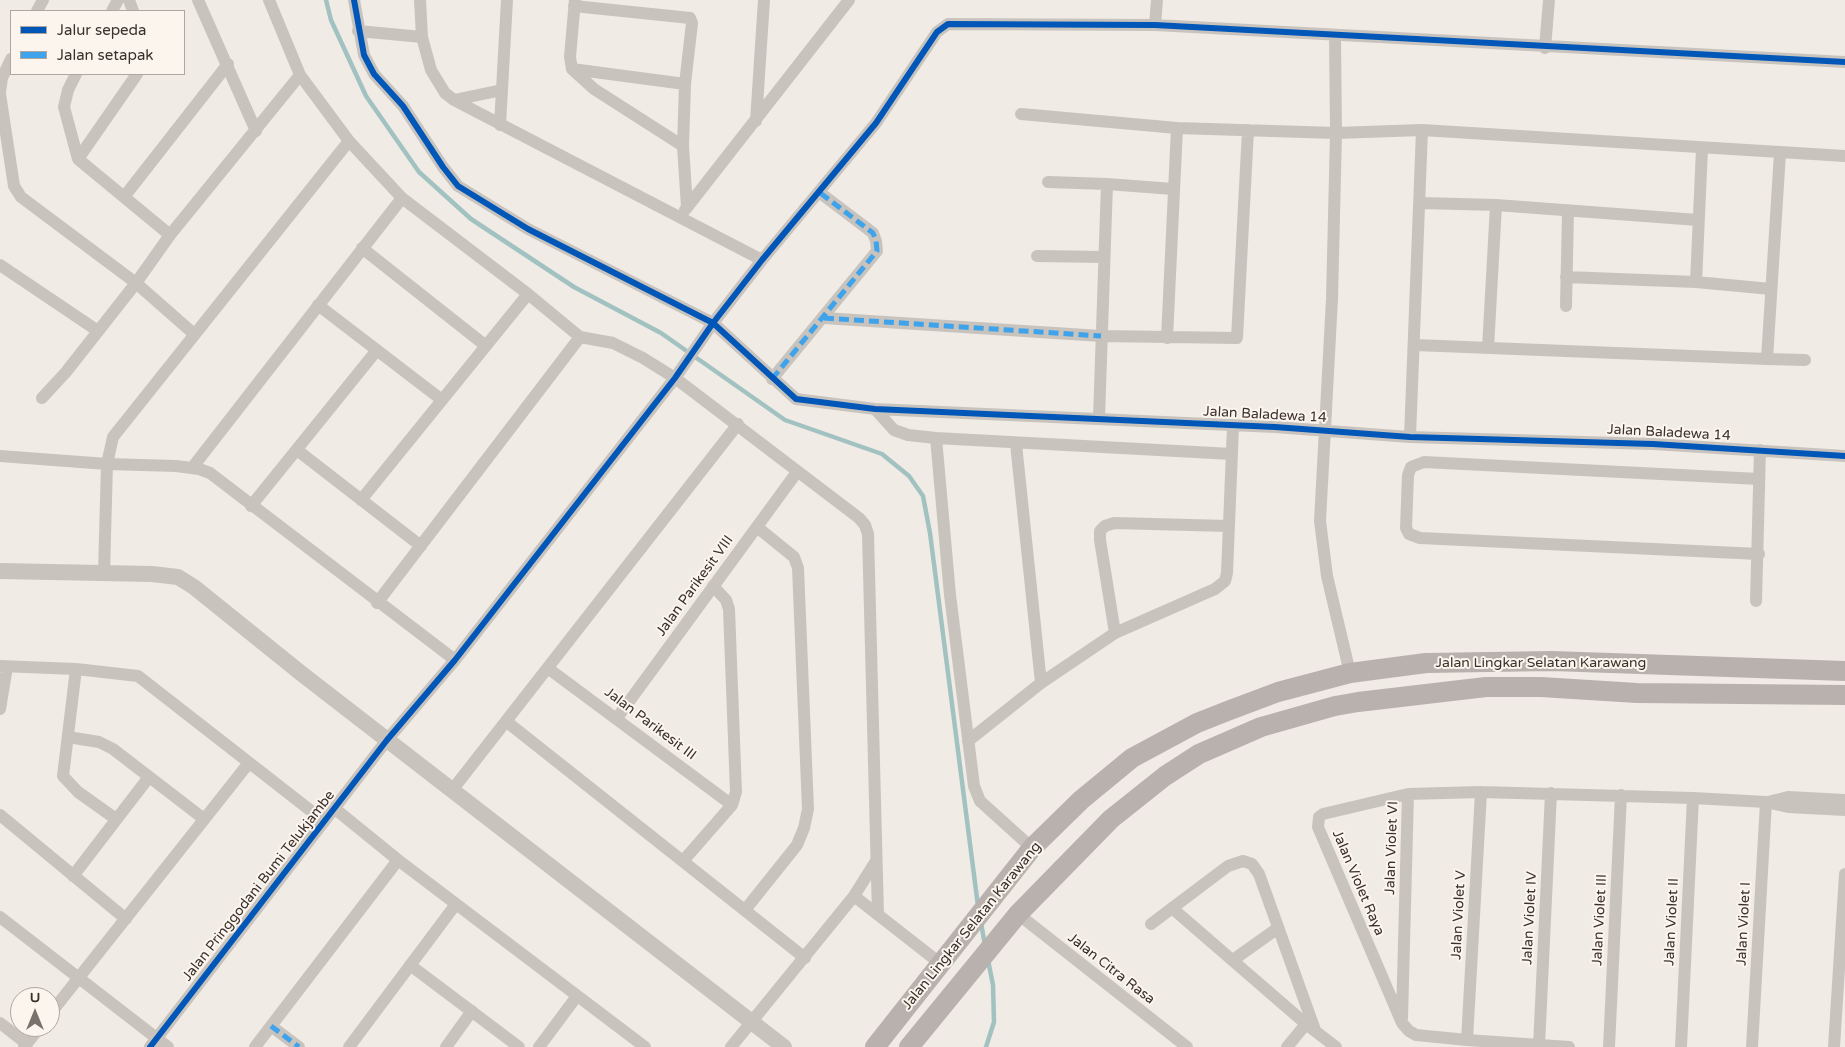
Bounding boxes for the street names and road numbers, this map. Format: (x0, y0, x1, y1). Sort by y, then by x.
street label: Jalan Baladewa 14 (1203, 403, 1327, 427)
street label: Jalan Baladewa 14 (1607, 421, 1731, 445)
street label: Jalan Parikesit VIII (653, 533, 737, 639)
street label: Jalan Lingkar Selatan Karawang (1436, 655, 1646, 671)
street label: Jalan Parikesit III (601, 684, 699, 764)
street label: Jalan Pringgodani Bumi Telukjambe (179, 787, 339, 985)
street label: Jalan Violet VI (1382, 801, 1402, 895)
street label: Jalan Violet Raya (1328, 828, 1388, 938)
street label: Jalan Lingkar Selatan Karawang (899, 839, 1045, 1013)
street label: Jalan Violet V (1448, 870, 1470, 960)
street label: Jalan Violet IV (1519, 871, 1541, 965)
street label: Jalan Violet III (1589, 874, 1611, 966)
street label: Jalan Violet II (1661, 878, 1683, 966)
street label: Jalan Violet I (1733, 882, 1755, 966)
street label: Jalan Citra Rasa (1064, 930, 1158, 1008)

